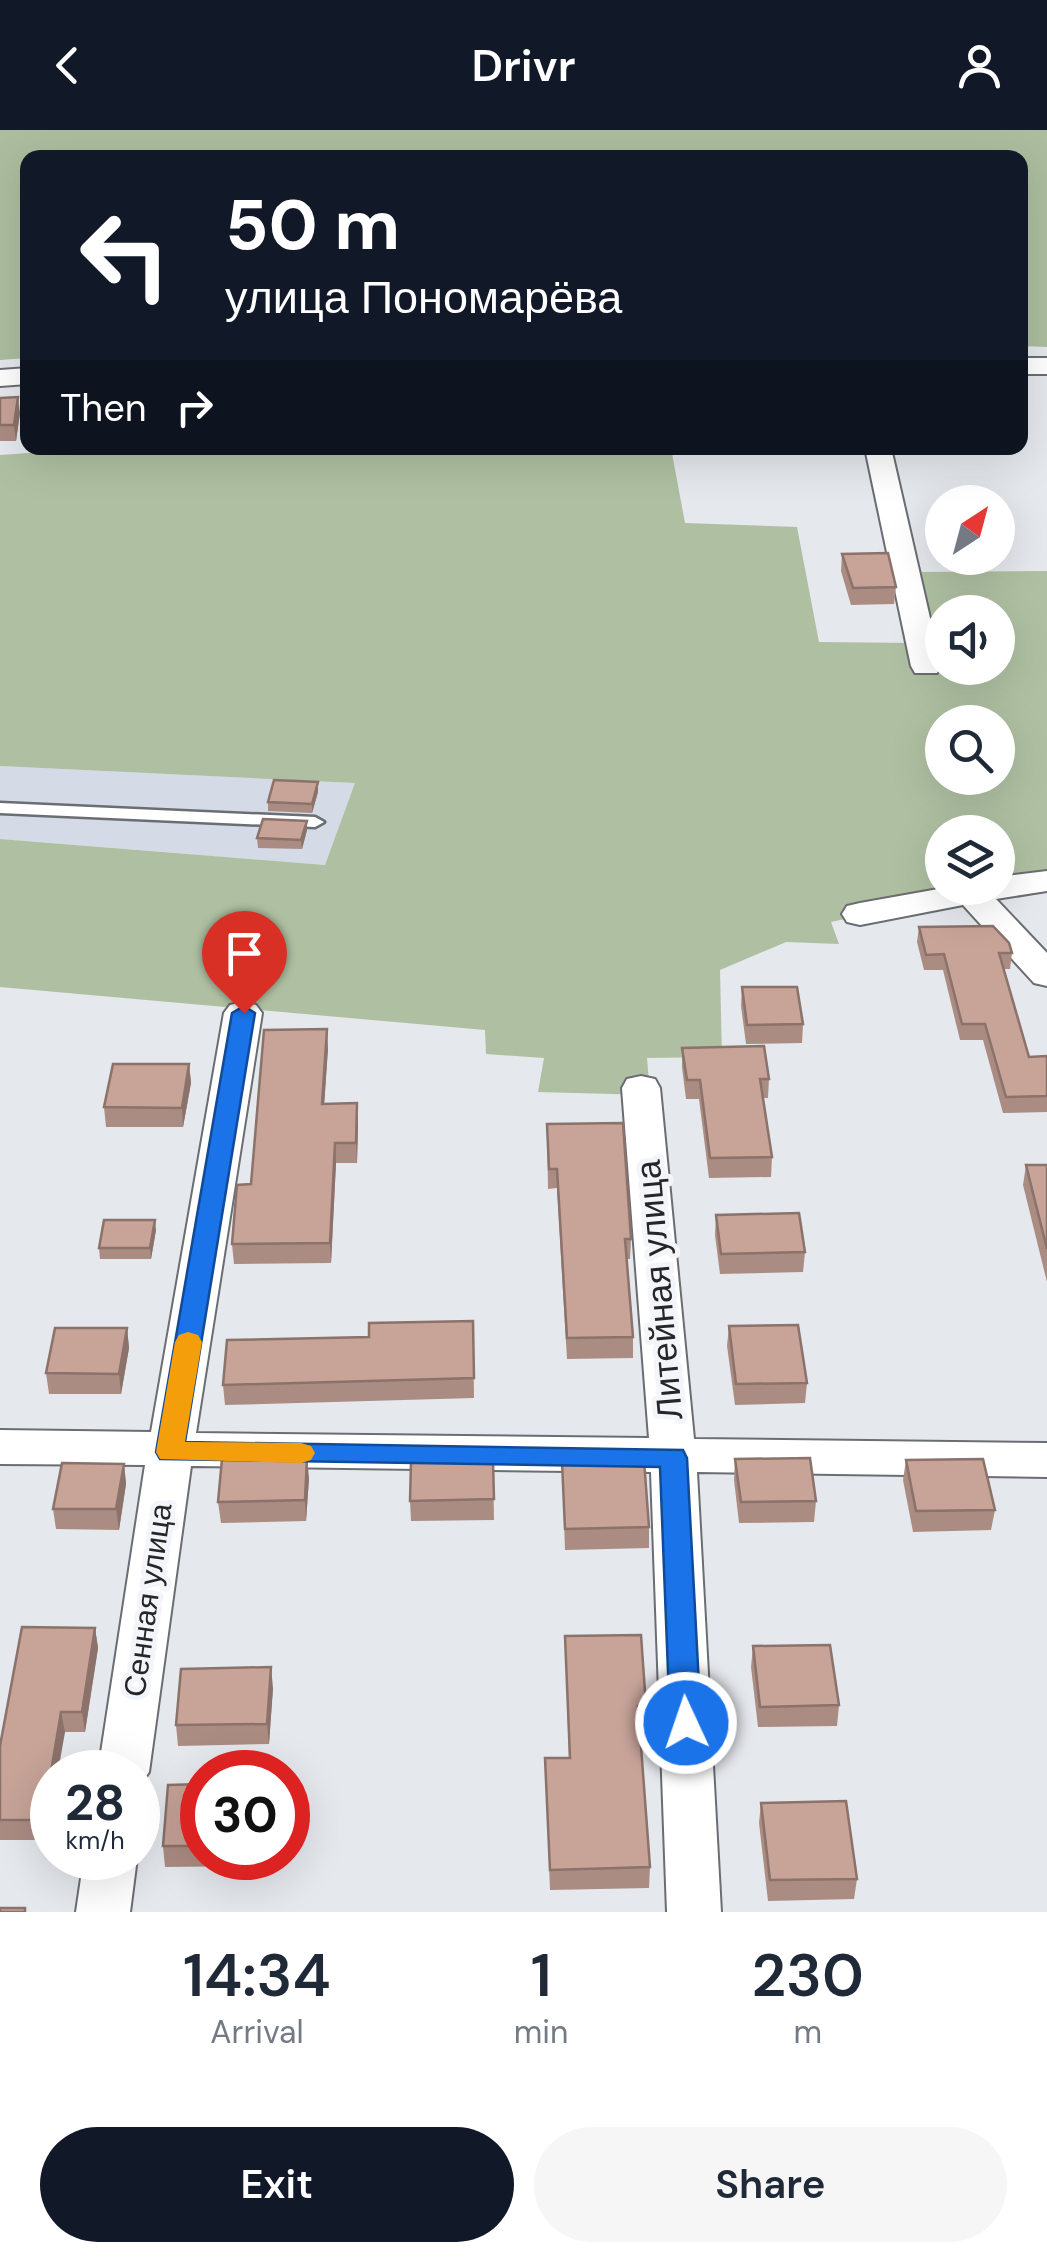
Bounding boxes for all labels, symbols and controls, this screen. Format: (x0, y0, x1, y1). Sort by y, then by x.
text: Drivr (471, 36, 576, 95)
icon: back (40, 38, 95, 93)
icon: person (952, 38, 1007, 93)
text: 50 m (225, 180, 400, 271)
icon: left (60, 190, 190, 320)
text: улица Пономарёва (225, 268, 622, 327)
icon: right (167, 380, 222, 435)
text: Then (60, 383, 147, 433)
north arrow (925, 485, 1015, 575)
map controls (925, 485, 1015, 905)
button: sound (925, 595, 1015, 685)
button: search (925, 705, 1015, 795)
button: layers (925, 815, 1015, 905)
pin (202, 911, 287, 1014)
icon: arrive (217, 926, 272, 981)
street label: Литейная улица (625, 1158, 693, 1422)
street label: Сенная улица (115, 1500, 180, 1699)
position arrow (634, 1671, 738, 1775)
speed limit sign: 30 (180, 1750, 310, 1880)
text: 28 (65, 1770, 125, 1836)
text: km/h (65, 1824, 125, 1857)
text: 14:34 (183, 1936, 331, 2015)
text: 1 (531, 1936, 552, 2015)
text: 230 (751, 1936, 864, 2015)
text: Arrival (210, 2011, 304, 2053)
text: min (514, 2011, 568, 2053)
text: m (793, 2011, 822, 2053)
button: Exit (40, 2127, 514, 2242)
button: Share (534, 2127, 1007, 2242)

